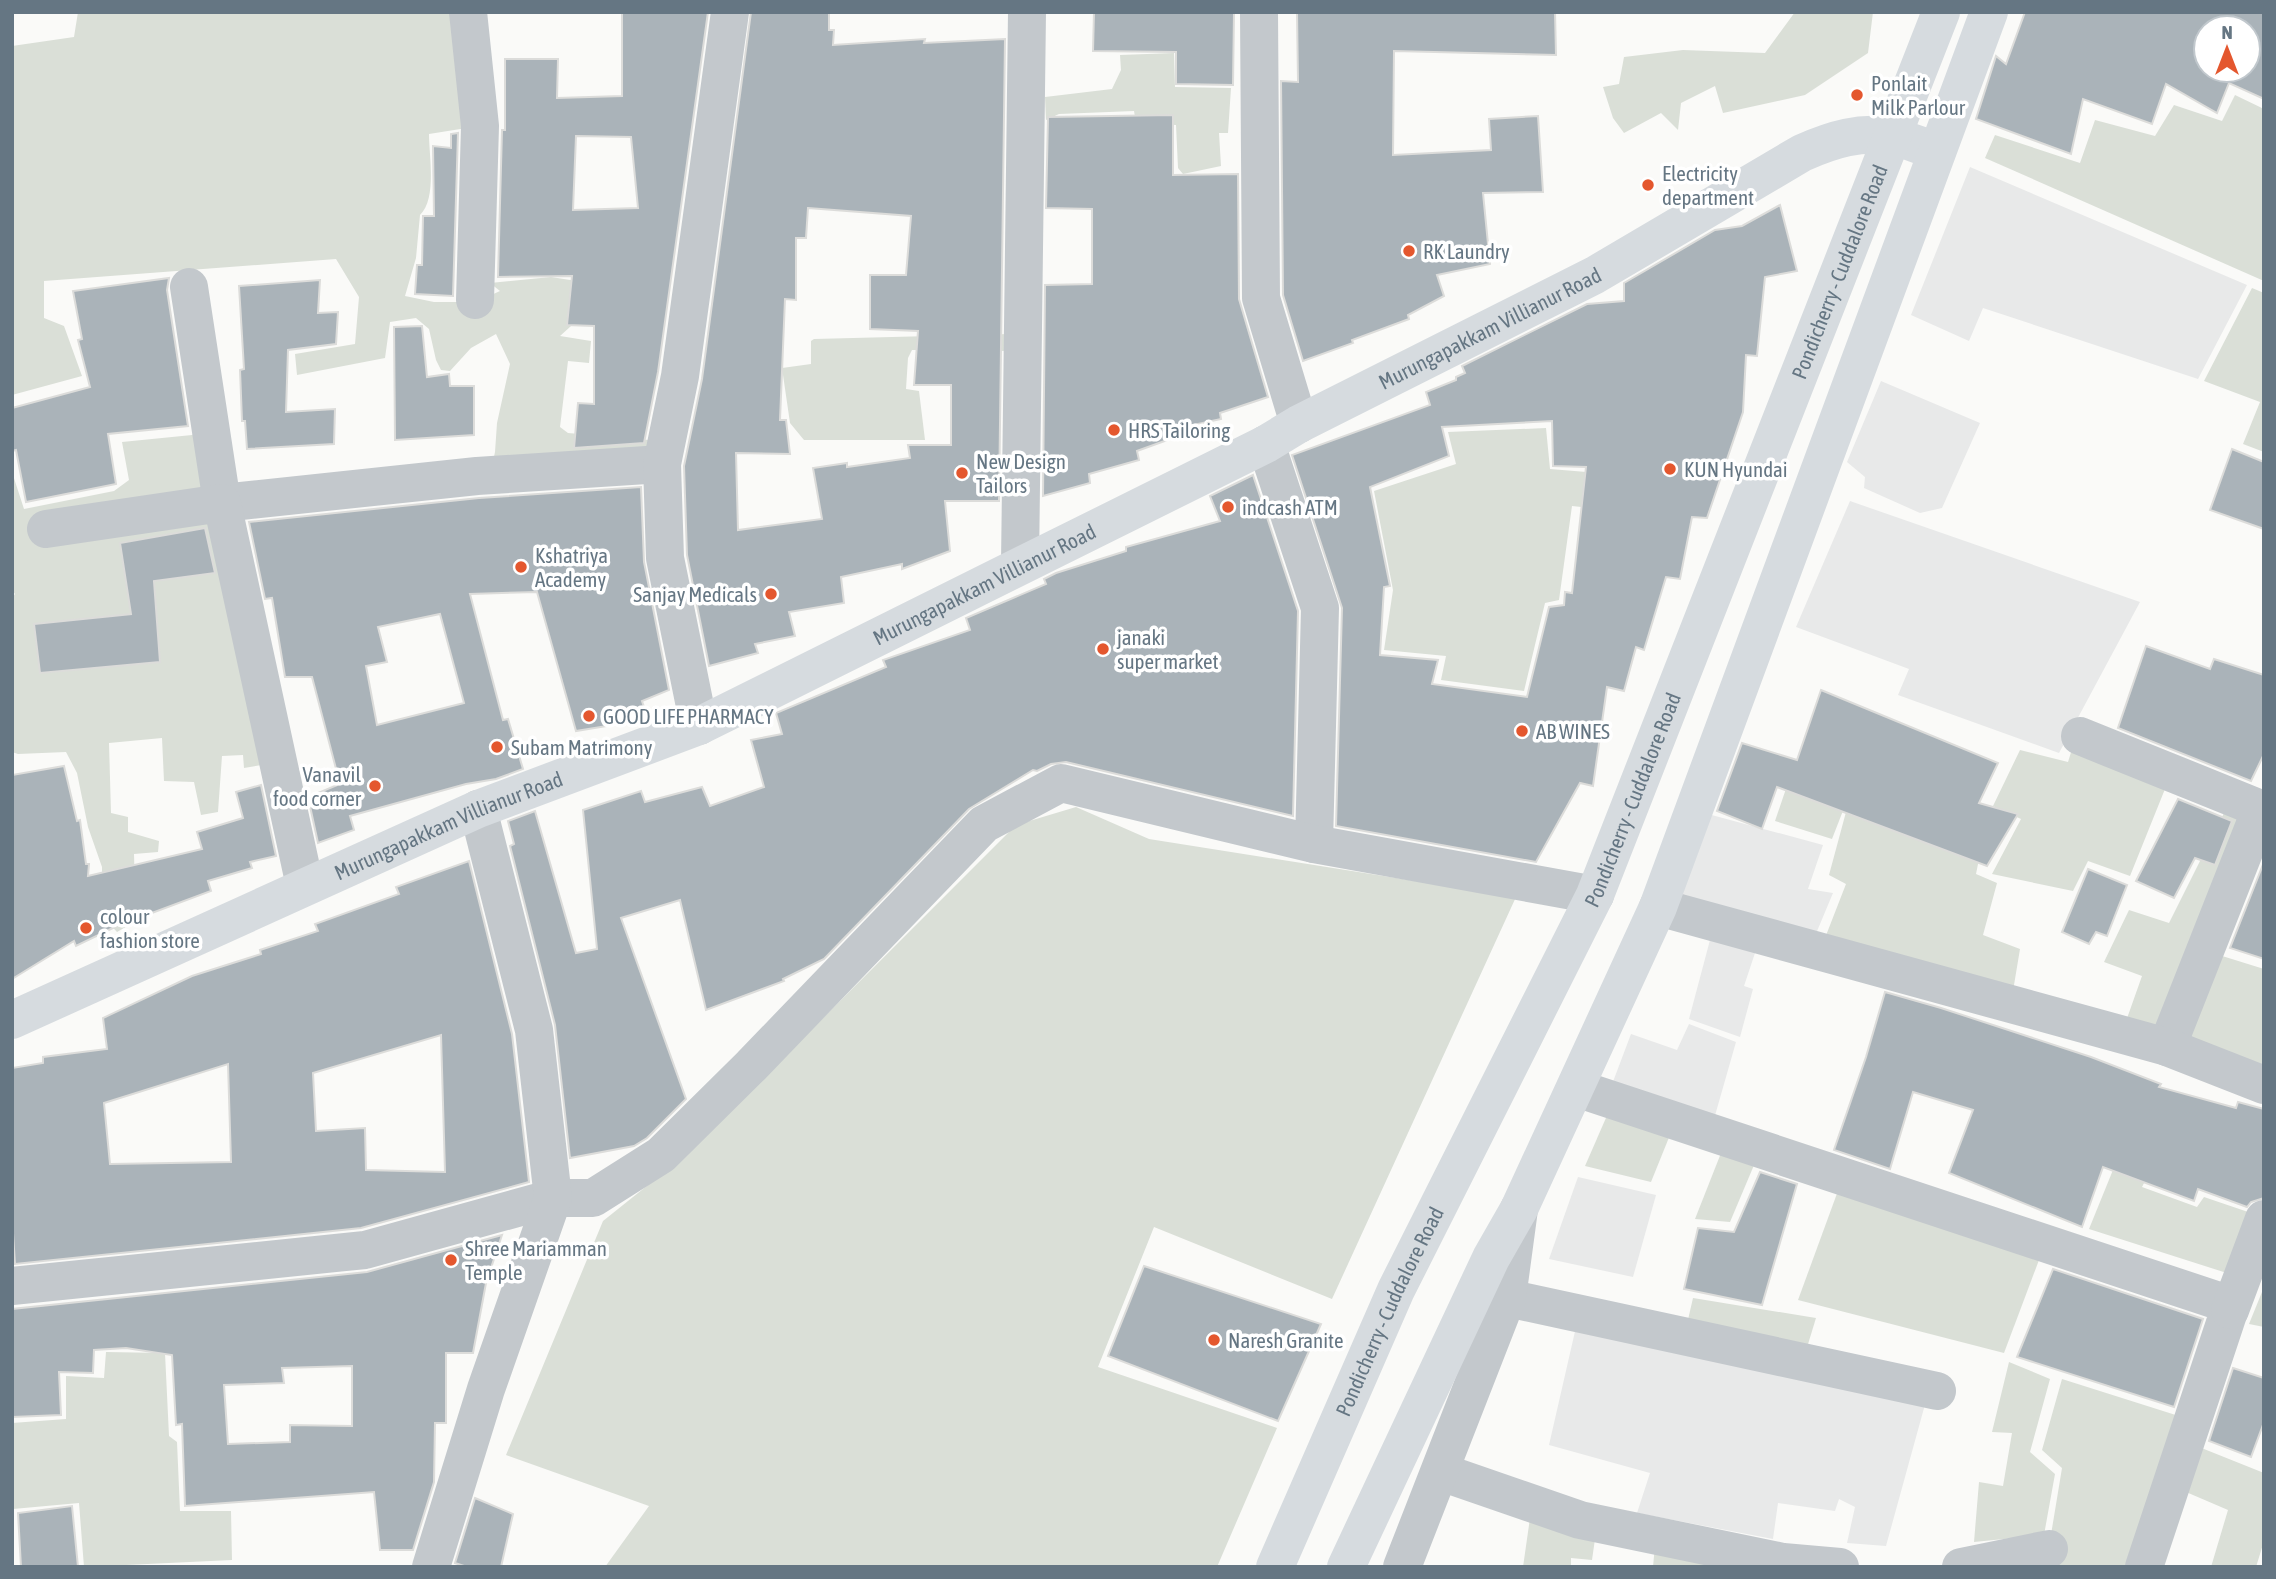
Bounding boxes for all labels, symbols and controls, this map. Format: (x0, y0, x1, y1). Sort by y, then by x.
north arrow (2192, 14, 2262, 84)
text: N (2221, 21, 2233, 43)
place label: Ponlait Milk Parlour (1871, 71, 1966, 119)
marker: Ponlait Milk Parlour (1849, 87, 1865, 103)
place label: Electricity department (1662, 161, 1754, 209)
street label: Pondicherry - Cuddalore Road (1786, 161, 1892, 382)
marker: Electricity department (1640, 177, 1656, 193)
place label: RK Laundry (1423, 239, 1510, 263)
marker: RK Laundry (1401, 243, 1417, 259)
street label: Murungapakkam Villianur Road (1375, 262, 1605, 394)
place label: HRS Tailoring (1128, 418, 1230, 442)
marker: HRS Tailoring (1106, 422, 1122, 438)
place label: New Design Tailors (976, 449, 1066, 497)
place label: KUN Hyundai (1684, 457, 1788, 481)
marker: KUN Hyundai (1662, 461, 1678, 477)
marker: New Design Tailors (954, 465, 970, 481)
place label: indcash ATM (1242, 495, 1338, 519)
marker: indcash ATM (1220, 499, 1236, 515)
street label: Murungapakkam Villianur Road (869, 519, 1099, 650)
place label: Kshatriya Academy (535, 543, 608, 591)
marker: Kshatriya Academy (513, 559, 529, 575)
place label: Sanjay Medicals (633, 582, 757, 606)
marker: Sanjay Medicals (763, 586, 779, 602)
place label: janaki super market (1116, 625, 1219, 673)
marker: janaki super market (1095, 641, 1111, 657)
street label: Pondicherry - Cuddalore Road (1579, 689, 1685, 911)
place label: GOOD LIFE PHARMACY (603, 704, 774, 728)
marker: GOOD LIFE PHARMACY (581, 708, 597, 724)
place label: AB WINES (1536, 719, 1610, 743)
marker: AB WINES (1514, 723, 1530, 739)
place label: Subam Matrimony (511, 735, 653, 759)
marker: Subam Matrimony (489, 739, 505, 755)
place label: Vanavil food corner (273, 762, 362, 810)
street label: Murungapakkam Villianur Road (331, 766, 566, 884)
marker: Vanavil food corner (367, 778, 383, 794)
place label: colour fashion store (100, 904, 200, 952)
marker: colour fashion store (78, 920, 94, 936)
street label: Pondicherry - Cuddalore Road (1330, 1203, 1448, 1420)
place label: Shree Mariamman Temple (465, 1236, 607, 1284)
marker: Shree Mariamman Temple (443, 1252, 459, 1268)
place label: Naresh Granite (1228, 1328, 1343, 1352)
marker: Naresh Granite (1206, 1332, 1222, 1348)

